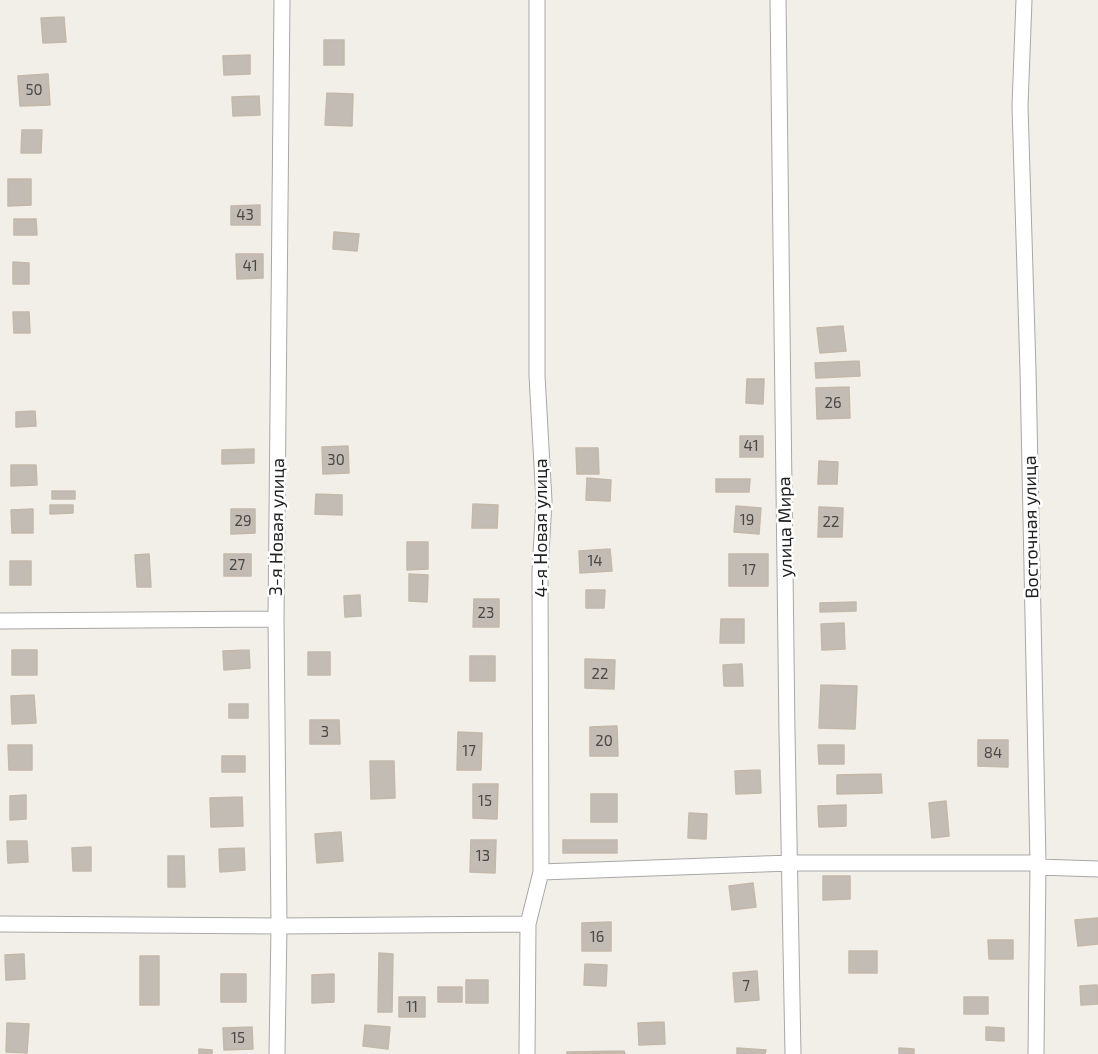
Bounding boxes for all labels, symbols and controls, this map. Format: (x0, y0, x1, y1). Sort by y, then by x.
house number: 50 (25, 81, 43, 99)
house number: 43 (236, 206, 254, 224)
house number: 41 (242, 257, 258, 275)
house number: 26 (824, 394, 842, 412)
house number: 41 (743, 437, 759, 455)
house number: 30 (327, 451, 345, 469)
street label: Восточная улица (1019, 455, 1043, 599)
street label: 3-я Новая улица (265, 458, 289, 596)
street label: 4-я Новая улица (530, 458, 552, 598)
street label: улица Мира (773, 476, 797, 578)
house number: 19 (740, 511, 754, 529)
house number: 29 (234, 512, 252, 530)
house number: 22 (823, 513, 839, 531)
house number: 14 (587, 552, 603, 570)
house number: 27 (229, 556, 245, 574)
house number: 17 (742, 561, 756, 579)
house number: 23 (478, 604, 494, 622)
house number: 22 (592, 665, 608, 683)
house number: 3 (321, 723, 329, 741)
house number: 20 (595, 732, 613, 750)
house number: 17 (462, 742, 476, 760)
house number: 84 (984, 744, 1002, 762)
house number: 15 (478, 792, 492, 810)
house number: 13 (476, 847, 490, 865)
house number: 16 (590, 928, 604, 946)
house number: 7 (742, 977, 750, 995)
house number: 11 (406, 998, 418, 1016)
house number: 15 (231, 1029, 245, 1047)

